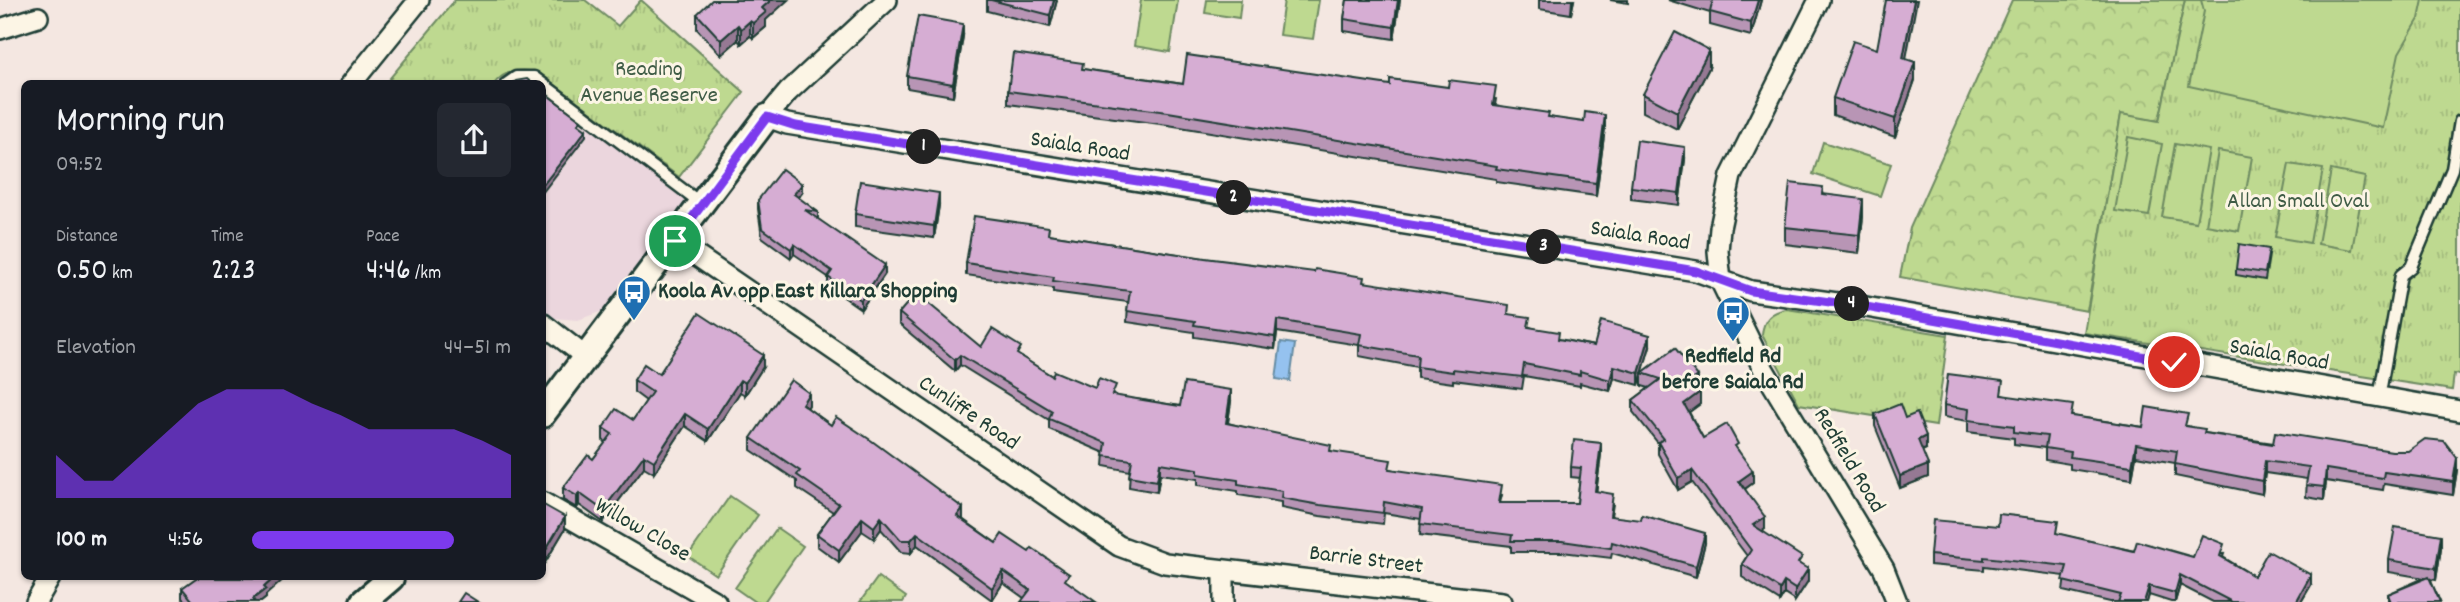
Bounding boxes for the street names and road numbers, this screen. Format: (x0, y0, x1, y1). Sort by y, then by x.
street label: Saiala Road (1028, 124, 1132, 172)
street label: Saiala Road (1588, 213, 1692, 261)
street label: Saiala Road (2227, 331, 2331, 381)
street label: Cunliffe Road (911, 368, 1025, 460)
street label: Redfield Road (1804, 402, 1892, 520)
street label: Willow Close (588, 490, 696, 572)
street label: Barrie Street (1307, 538, 1425, 584)

